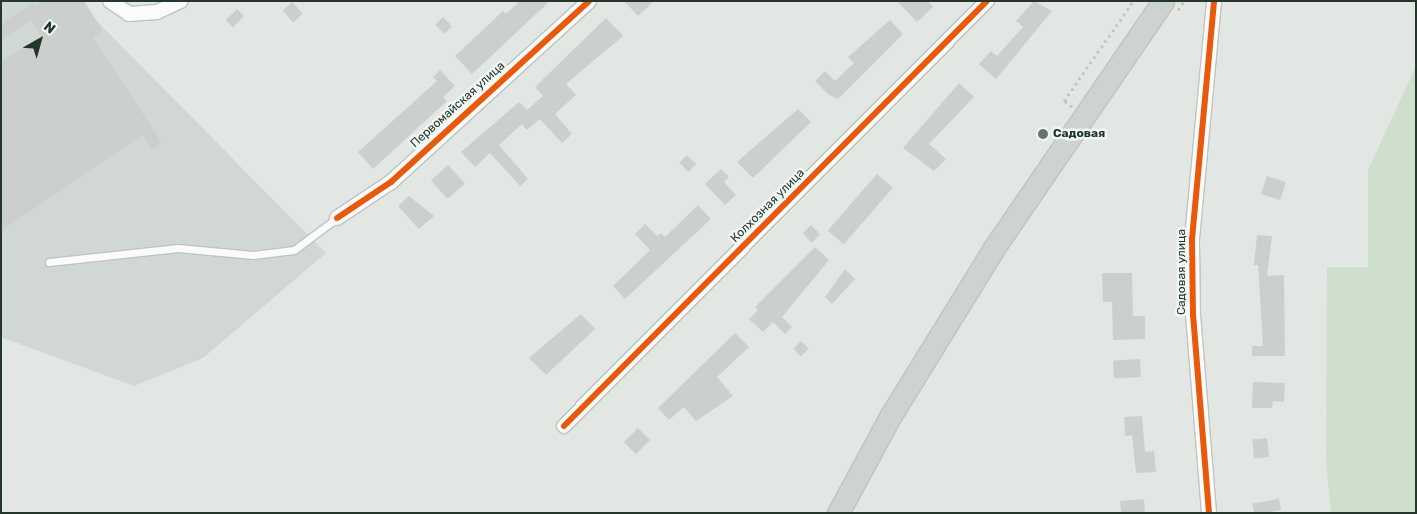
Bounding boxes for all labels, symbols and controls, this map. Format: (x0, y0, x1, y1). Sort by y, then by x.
north arrow (15, 15, 65, 65)
text: N (40, 18, 59, 38)
street label: Первомайская улица (408, 59, 508, 151)
place label: Садовая (1053, 127, 1105, 141)
marker: Садовая (1037, 128, 1049, 140)
street label: Колхозная улица (728, 166, 808, 246)
street label: Садовая улица (1175, 229, 1189, 315)

